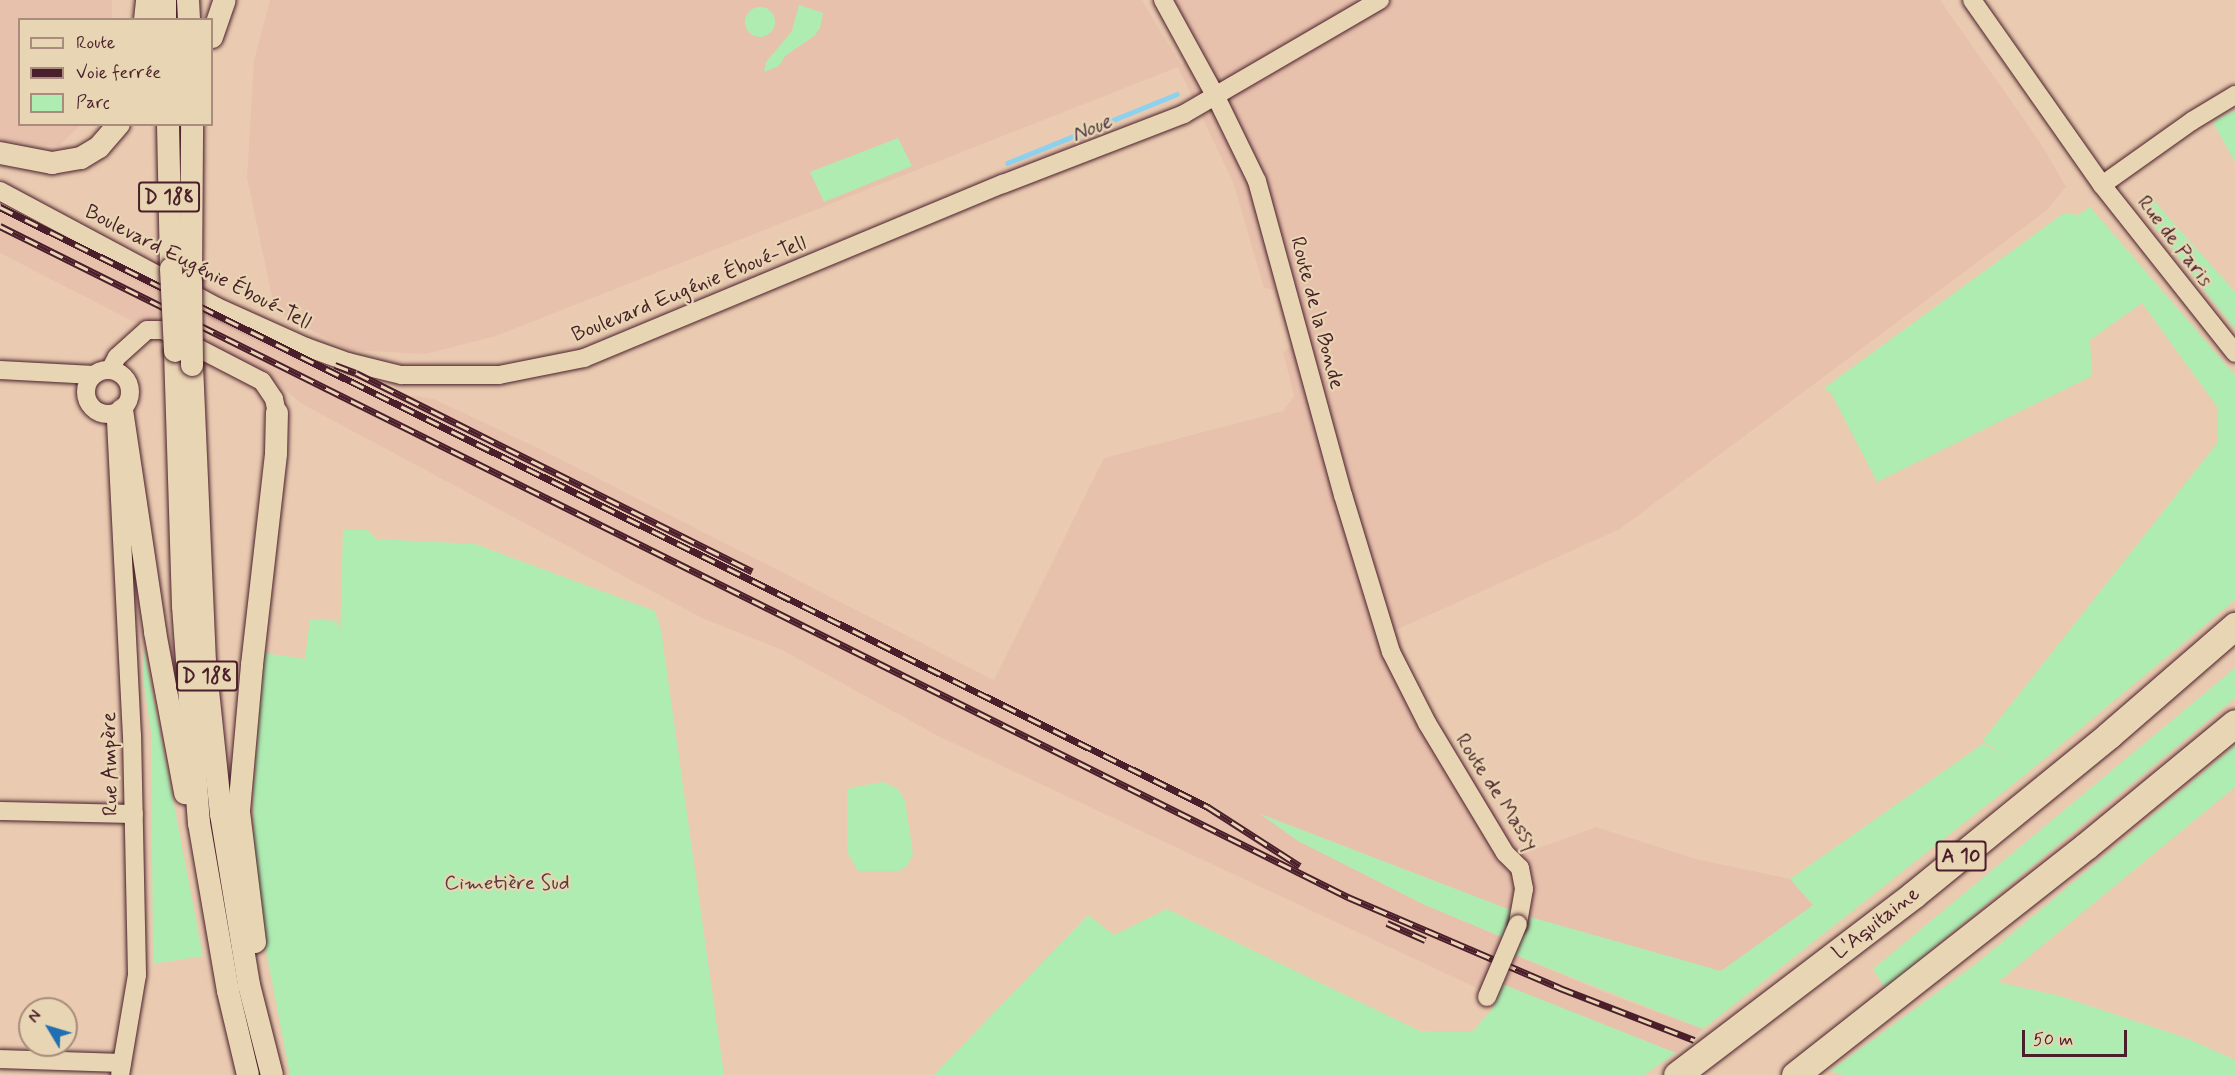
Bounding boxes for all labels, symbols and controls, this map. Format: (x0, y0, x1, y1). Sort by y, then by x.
legend (18, 18, 213, 126)
text: Route (76, 31, 115, 55)
text: Voie ferrée (76, 61, 161, 85)
text: Parc (76, 91, 110, 115)
water label: Noue (1068, 109, 1116, 149)
road number: D 188 (138, 180, 201, 214)
street label: Rue de Paris (2132, 191, 2218, 291)
street label: Boulevard Eugénie Éboué-Tell (84, 200, 312, 334)
street label: Boulevard Eugénie Éboué-Tell (571, 232, 807, 346)
street label: Route de la Bonde (1285, 236, 1349, 390)
road number: D 188 (176, 659, 238, 693)
street label: Rue Ampère (96, 712, 124, 816)
street label: Route de Massy (1450, 729, 1544, 855)
road number: A 10 (1936, 839, 1986, 873)
park label: Cimetière Sud (443, 870, 571, 896)
street label: L'Aquitaine (1827, 881, 1925, 965)
north arrow (18, 997, 78, 1057)
text: N (23, 1006, 47, 1028)
scale bar (2025, 1018, 2130, 1056)
text: 50 m (2033, 1028, 2073, 1052)

